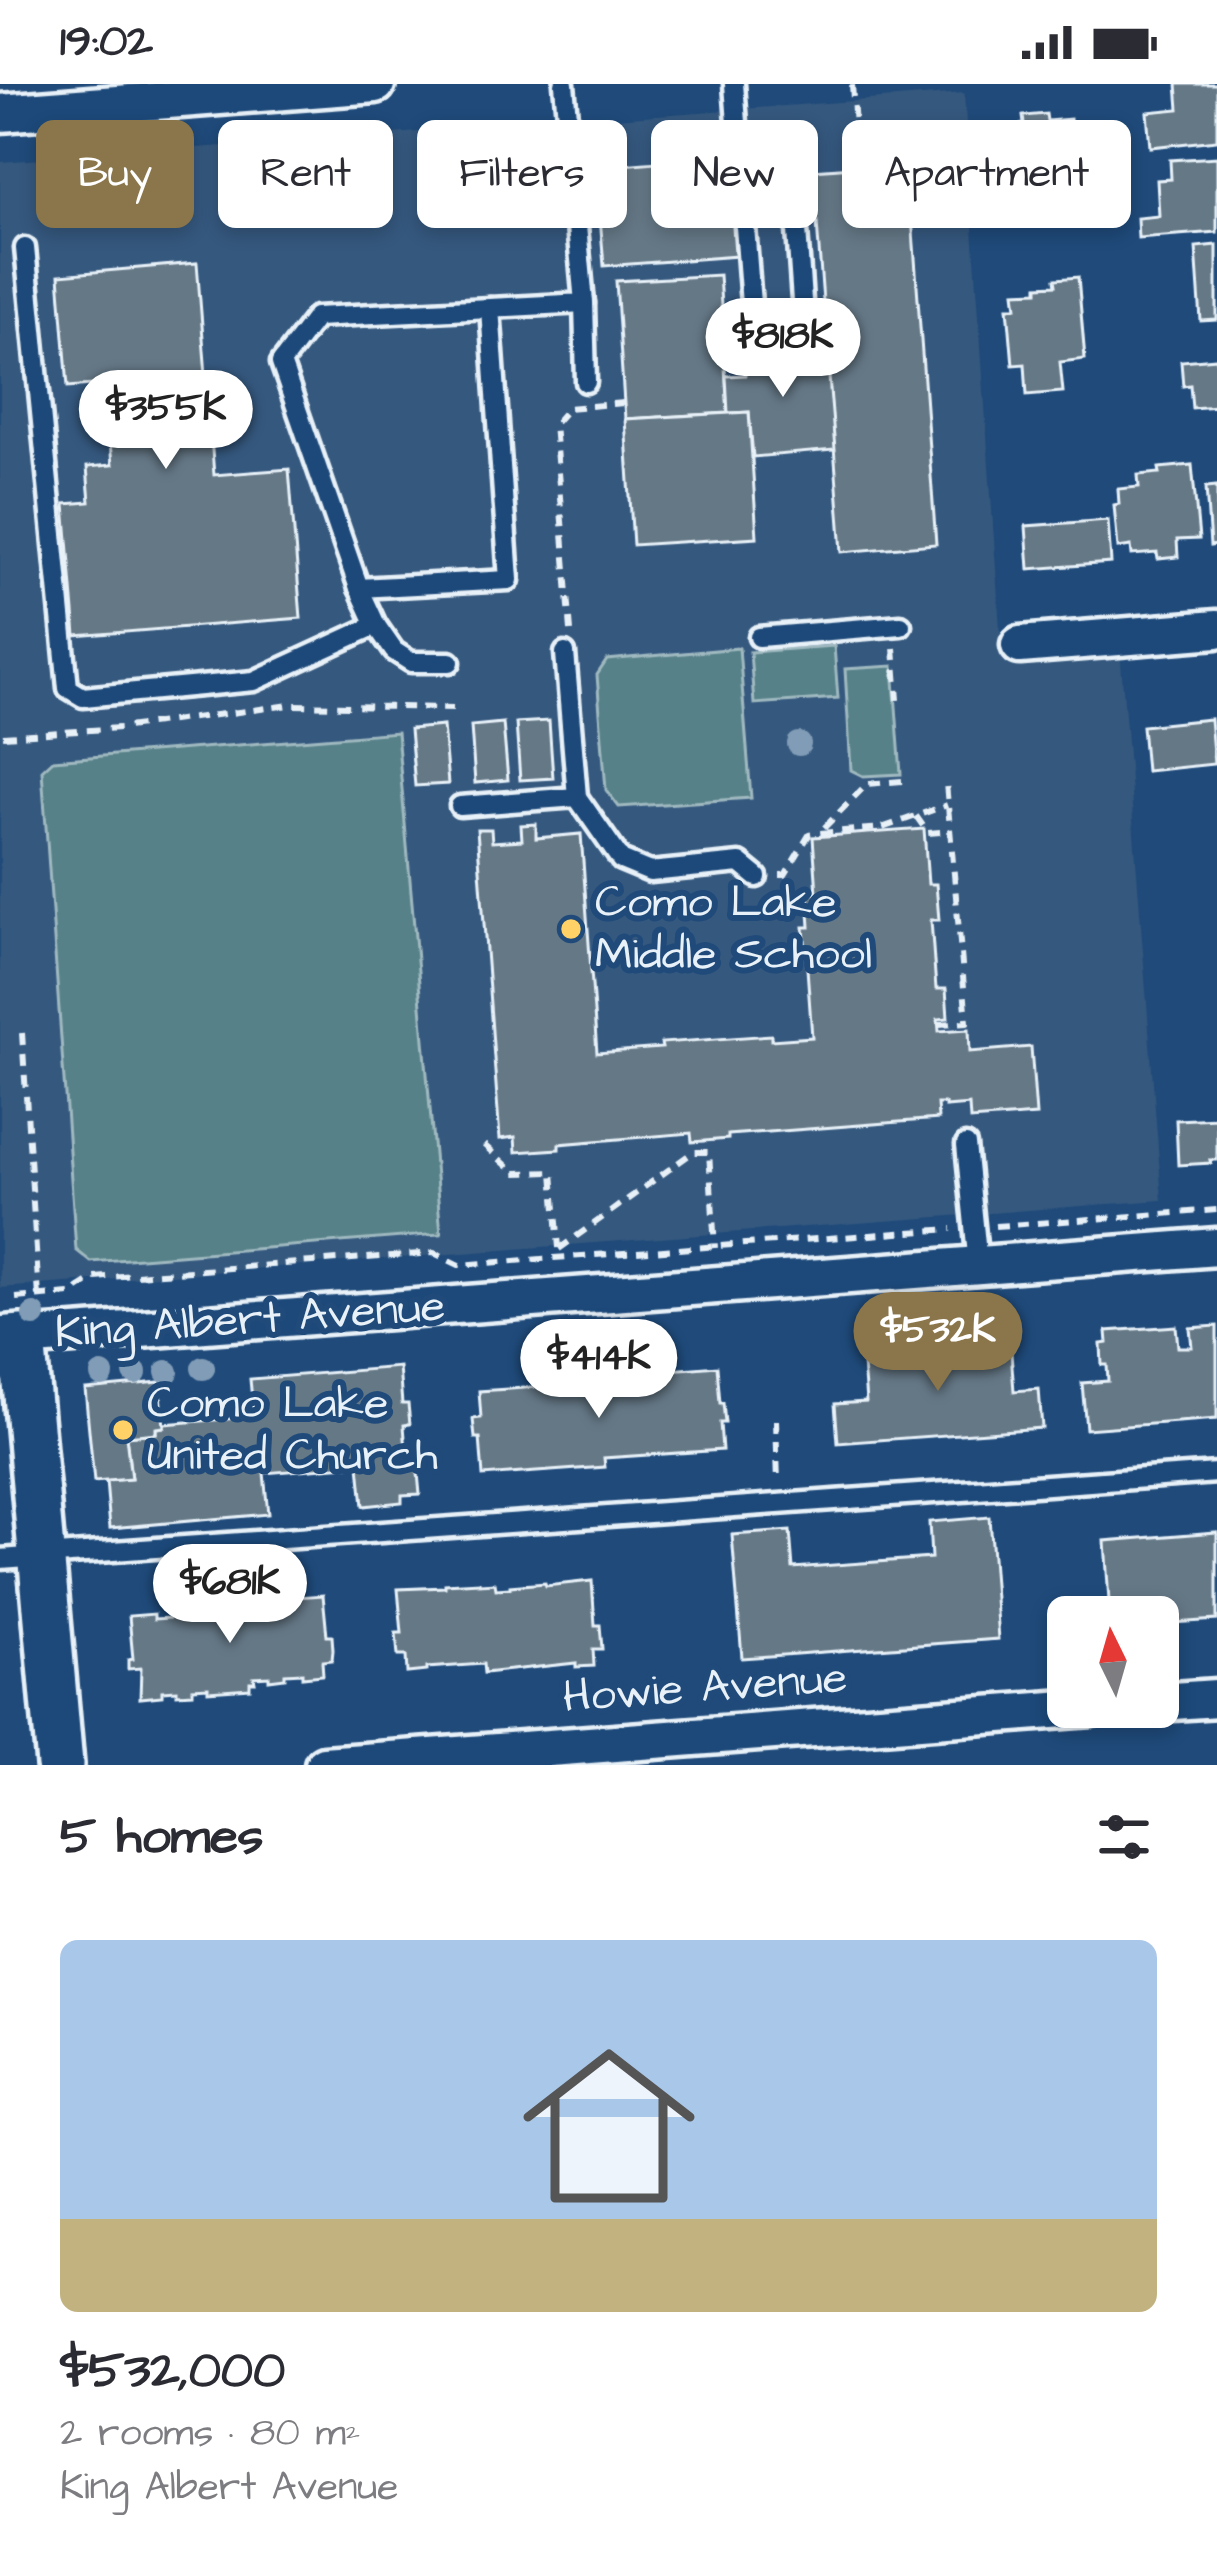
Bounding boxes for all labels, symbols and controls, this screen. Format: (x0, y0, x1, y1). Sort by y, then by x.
text: 19:02 (60, 11, 153, 73)
chip: Buy (36, 120, 194, 228)
chip: Rent (218, 120, 393, 228)
chip: Filters (417, 120, 627, 228)
chip: New (651, 120, 818, 228)
chip: Apartment (842, 120, 1131, 228)
pin: $818K (699, 298, 867, 400)
text: $818K (733, 310, 833, 364)
pin: $355K (82, 370, 250, 472)
text: $355K (106, 382, 226, 436)
place label: Como Lake Middle School (595, 872, 872, 986)
marker: Como Lake Middle School (558, 916, 584, 942)
street label: King Albert Avenue (53, 1275, 447, 1365)
pin: $532K (854, 1292, 1022, 1394)
text: $532K (880, 1304, 996, 1358)
pin: $414K (515, 1319, 683, 1421)
text: $414K (547, 1331, 651, 1385)
place label: Como Lake United Church (147, 1373, 438, 1487)
marker: Como Lake United Church (110, 1417, 136, 1443)
pin: $681K (146, 1544, 314, 1646)
text: $681K (180, 1556, 280, 1610)
north arrow (1047, 1596, 1179, 1728)
map controls (1047, 1596, 1179, 1728)
street label: Howie Avenue (561, 1647, 849, 1729)
text: 5 homes (60, 1802, 263, 1873)
icon: filters (1091, 1804, 1157, 1870)
icon: home (501, 2018, 717, 2234)
text: $532,000 (60, 2336, 285, 2407)
text: 2 rooms · 80 m² (60, 2407, 360, 2461)
text: King Albert Avenue (60, 2461, 398, 2515)

